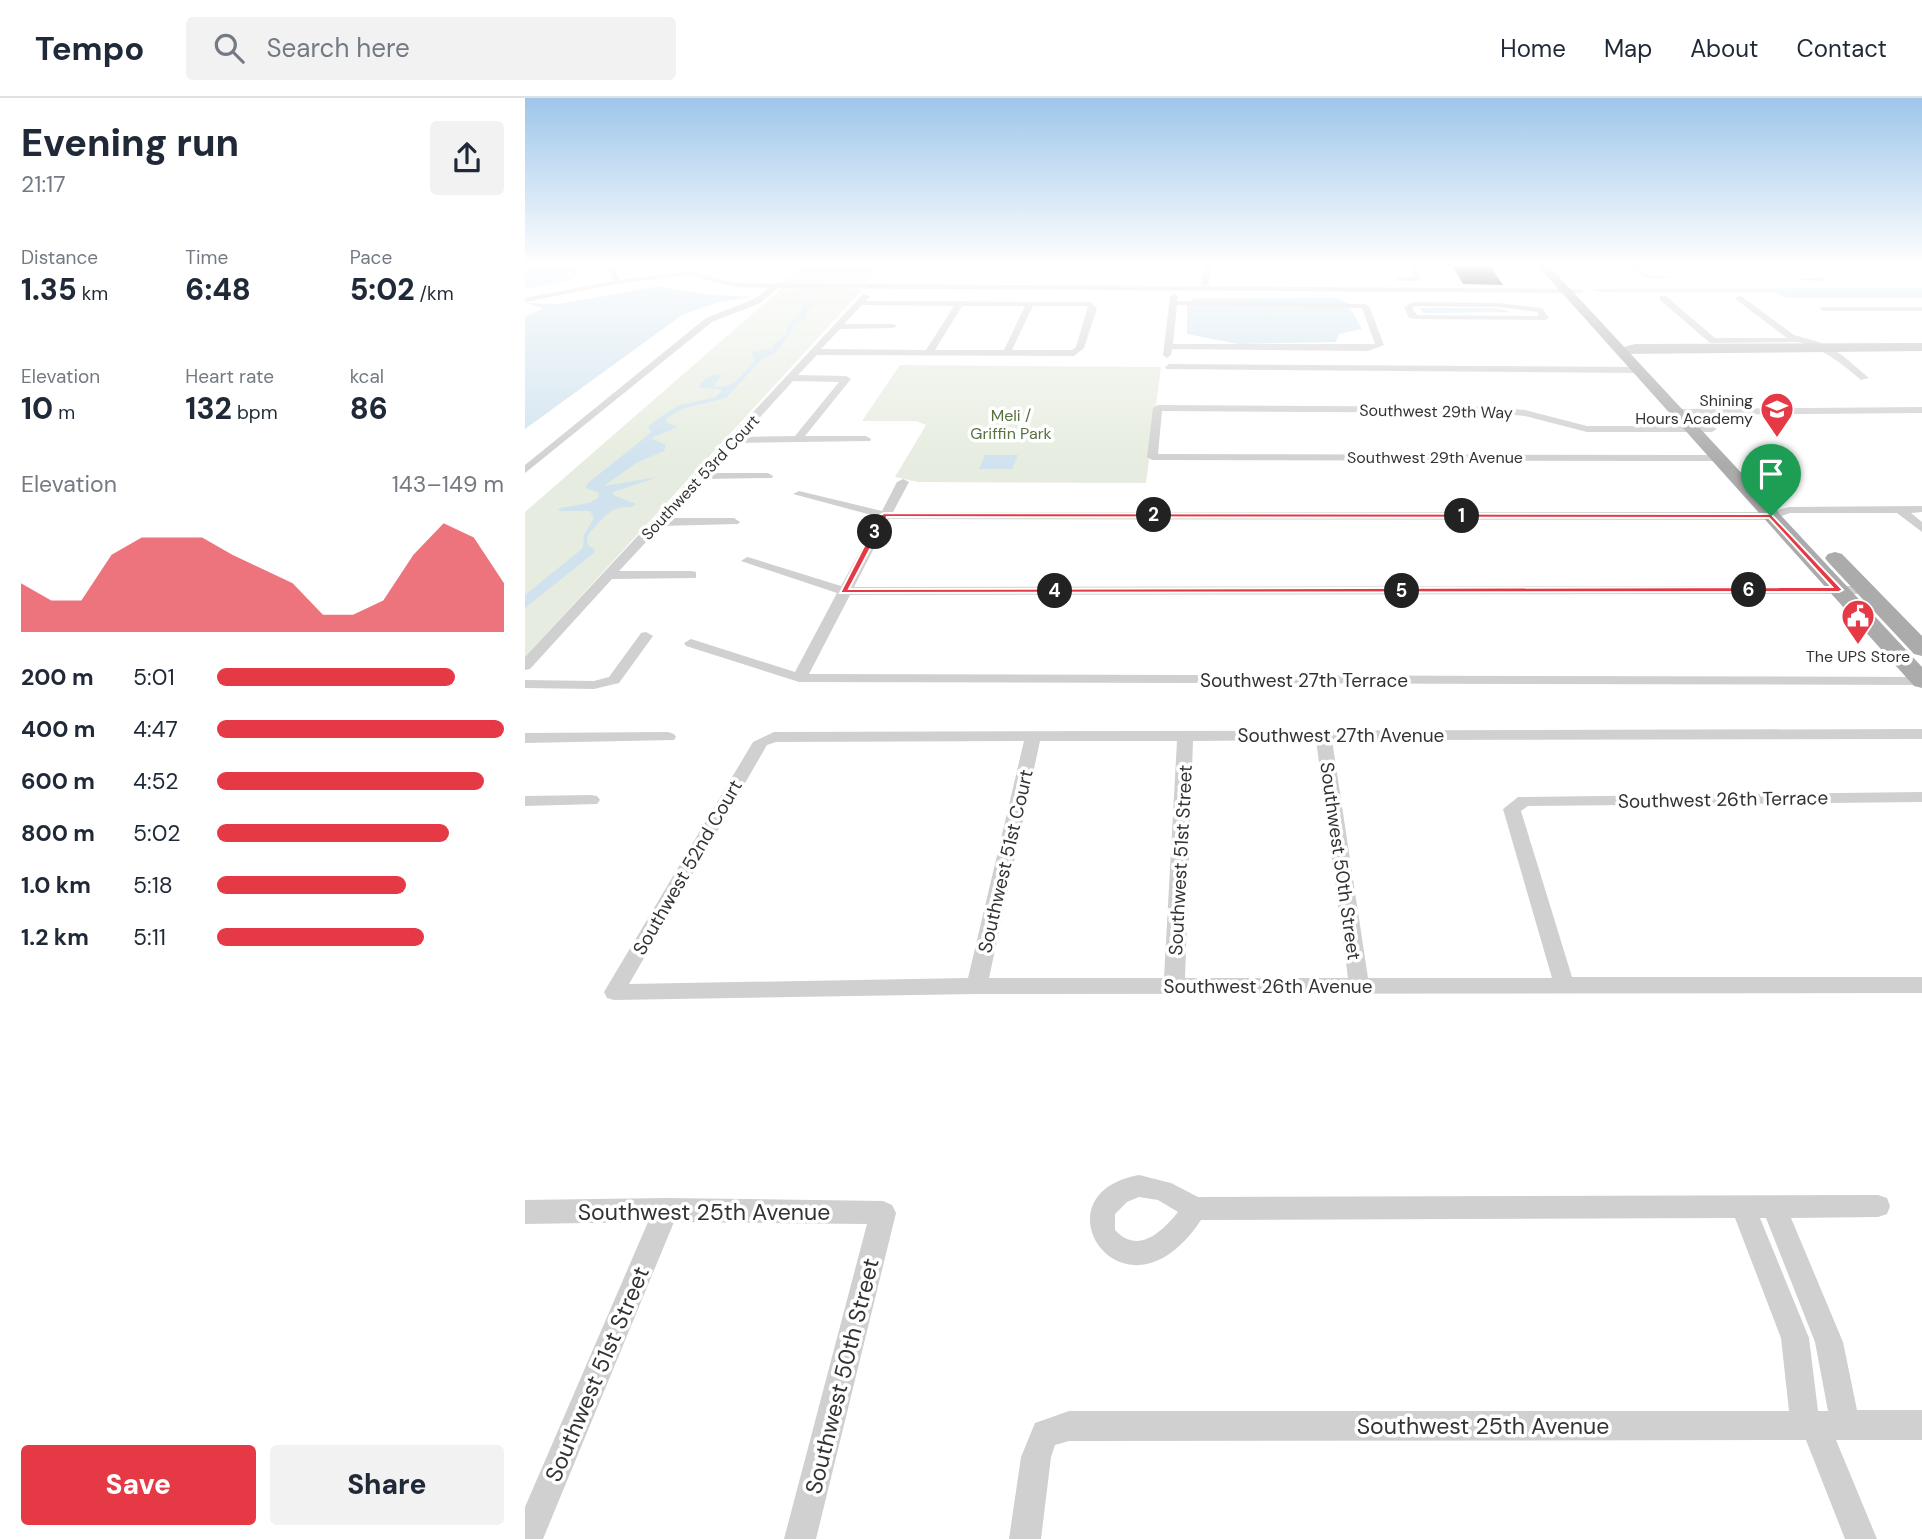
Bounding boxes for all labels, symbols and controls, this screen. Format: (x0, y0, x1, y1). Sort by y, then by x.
search box (186, 17, 676, 80)
text: Tempo (35, 27, 144, 70)
icon: search (210, 29, 248, 67)
text: Search here (266, 31, 410, 65)
text: Home (1500, 33, 1566, 64)
text: Map (1604, 33, 1652, 64)
text: About (1690, 33, 1759, 64)
text: Contact (1797, 33, 1887, 64)
text: Evening run (21, 118, 239, 168)
button: share (430, 121, 504, 195)
text: 21:17 (21, 169, 66, 199)
text: Distance (21, 245, 98, 270)
text: Time (185, 245, 228, 270)
text: Pace (350, 245, 392, 270)
text: 1.35 (21, 270, 77, 309)
text: 6:48 (185, 270, 251, 309)
text: 5:02 (350, 270, 415, 309)
text: km (77, 281, 108, 306)
text: /km (415, 281, 454, 306)
text: Elevation (21, 364, 100, 389)
text: Heart rate (185, 364, 274, 389)
text: kcal (350, 364, 384, 389)
text: 10 (21, 389, 53, 428)
text: 132 (185, 389, 232, 428)
text: 86 (350, 389, 388, 428)
place label: Shining Hours Academy (1635, 390, 1753, 429)
school or university icon: Shining Hours Academy (1758, 390, 1796, 439)
text: m (53, 400, 75, 425)
text: bpm (232, 400, 278, 425)
street label: Southwest 29th Way (1359, 400, 1513, 423)
park label: Meli / Griffin Park (970, 405, 1052, 444)
street label: Southwest 53rd Court (637, 410, 764, 544)
pin (1741, 444, 1801, 516)
street label: Southwest 29th Avenue (1347, 447, 1523, 468)
icon: arrive (1752, 455, 1790, 493)
text: Elevation (21, 469, 117, 499)
text: 143–149 m (392, 469, 504, 499)
pin: 2 (1137, 498, 1171, 532)
pin: 1 (1445, 498, 1479, 534)
text: 2 (1148, 502, 1159, 527)
text: 1 (1458, 503, 1465, 528)
pin: 3 (857, 514, 893, 550)
text: 3 (869, 519, 880, 544)
pin: 6 (1731, 573, 1767, 608)
pin: 4 (1037, 574, 1073, 608)
pin: 5 (1385, 574, 1419, 608)
text: 6 (1742, 577, 1755, 602)
text: 4 (1048, 578, 1061, 603)
text: 5 (1396, 578, 1407, 603)
public building icon: The UPS Store (1839, 597, 1877, 646)
place label: The UPS Store (1806, 646, 1910, 667)
text: 200 m (21, 662, 94, 692)
text: 5:01 (133, 662, 175, 692)
street label: Southwest 27th Terrace (1200, 668, 1408, 693)
text: 400 m (21, 714, 95, 744)
text: 4:47 (133, 714, 178, 744)
street label: Southwest 27th Avenue (1238, 723, 1444, 748)
street label: Southwest 50th Street (1314, 760, 1367, 962)
street label: Southwest 51st Street (1163, 764, 1198, 956)
text: 600 m (21, 766, 95, 796)
text: 4:52 (133, 766, 179, 796)
street label: Southwest 51st Court (972, 767, 1039, 955)
street label: Southwest 52nd Court (627, 775, 748, 959)
street label: Southwest 26th Terrace (1618, 785, 1828, 814)
text: 800 m (21, 818, 95, 848)
text: 5:02 (133, 818, 180, 848)
text: 1.0 km (21, 870, 91, 900)
text: 5:18 (133, 870, 173, 900)
text: 1.2 km (21, 922, 89, 952)
text: 5:11 (133, 922, 166, 952)
street label: Southwest 26th Avenue (1164, 974, 1372, 999)
street label: Southwest 25th Avenue (578, 1197, 830, 1227)
street label: Southwest 50th Street (798, 1255, 886, 1497)
street label: Southwest 51st Street (538, 1262, 656, 1486)
street label: Southwest 25th Avenue (1357, 1411, 1609, 1441)
button: Save (21, 1445, 256, 1525)
button: Share (270, 1445, 504, 1525)

